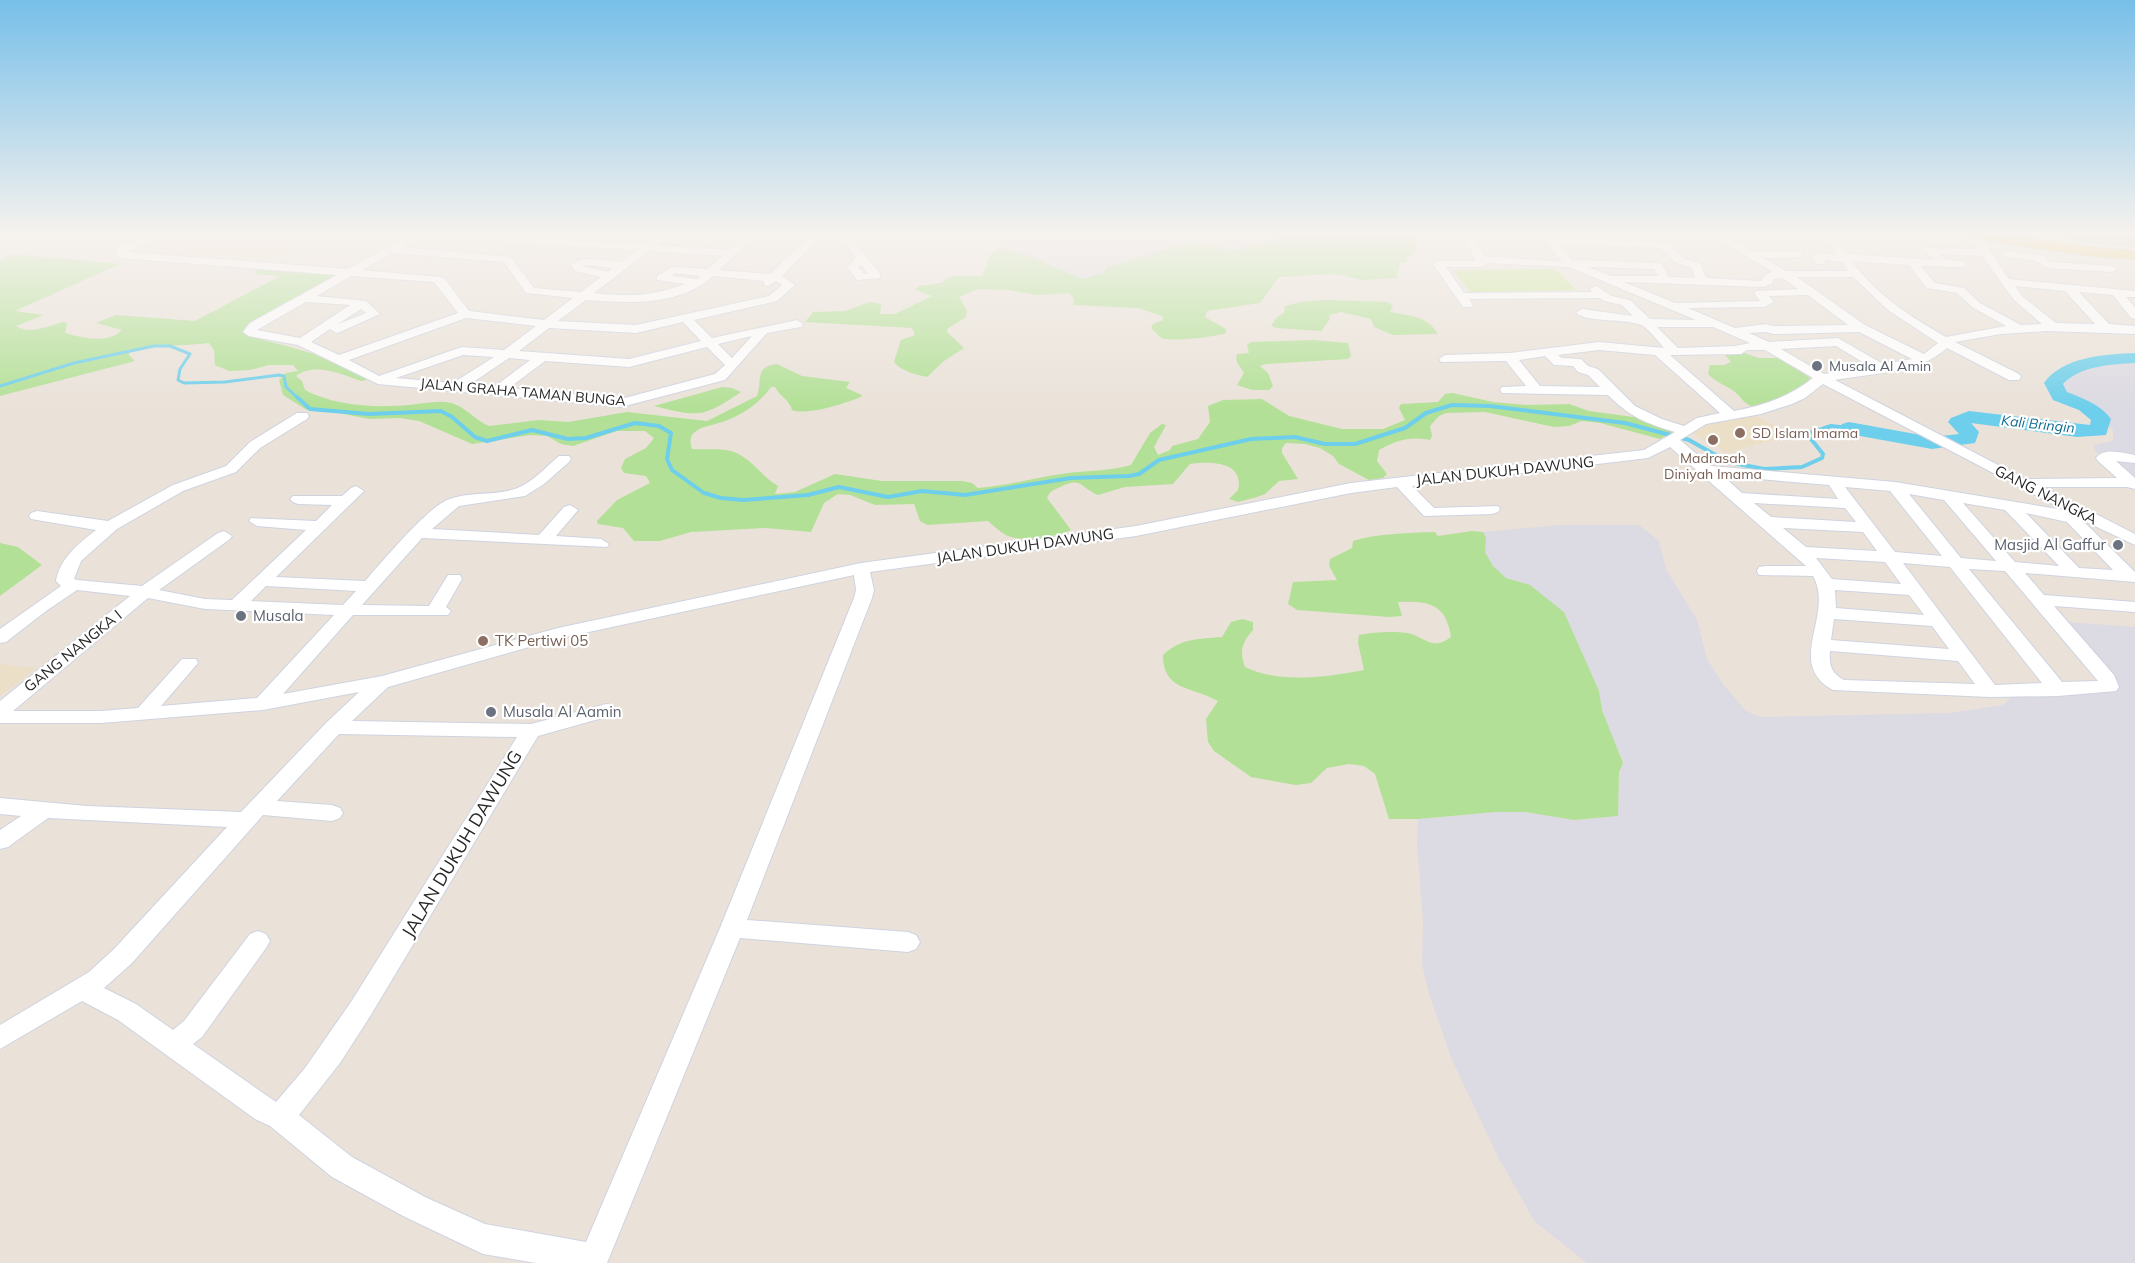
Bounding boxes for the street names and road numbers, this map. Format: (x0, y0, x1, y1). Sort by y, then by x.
street label: JALAN GRAHA TAMAN BUNGA (420, 374, 627, 410)
street label: JALAN DUKUH DAWUNG (1415, 452, 1595, 489)
street label: GANG NANGKA (1992, 461, 2101, 529)
street label: JALAN DUKUH DAWUNG (935, 524, 1115, 567)
street label: GANG NANGKA I (20, 605, 125, 696)
street label: JALAN DUKUH DAWUNG (396, 746, 527, 942)

